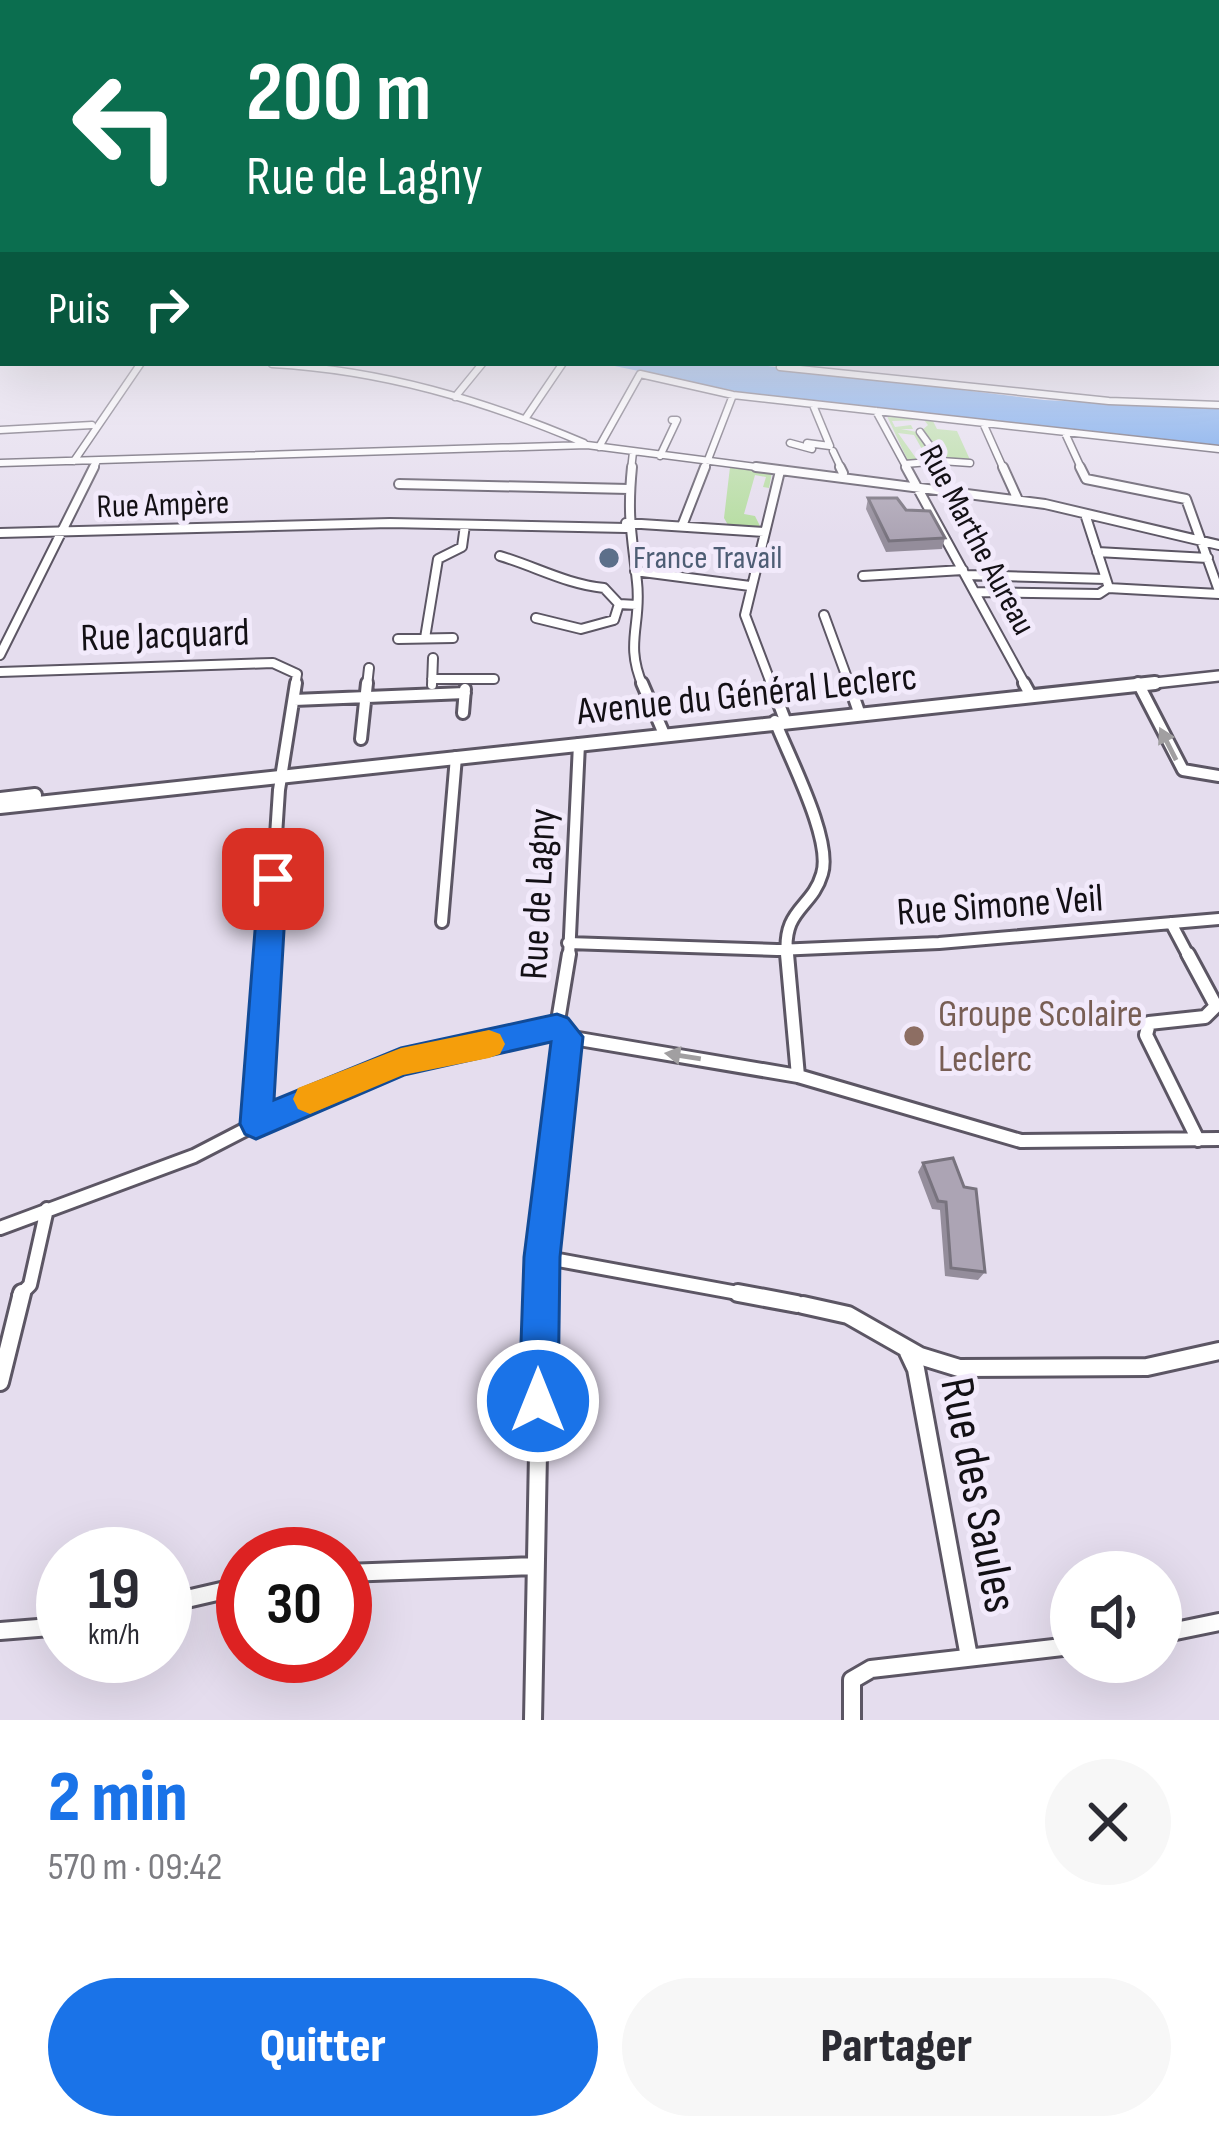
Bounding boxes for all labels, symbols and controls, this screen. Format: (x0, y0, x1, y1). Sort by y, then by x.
text: 200 m (246, 43, 432, 144)
icon: left (48, 48, 204, 204)
text: Rue de Lagny (246, 145, 483, 210)
icon: right (134, 276, 200, 342)
text: Puis (48, 282, 110, 337)
street label: Rue Marthe Aureau (910, 438, 1044, 642)
street label: Rue Ampère (96, 483, 230, 527)
place label: France Travail (633, 538, 782, 578)
marker: France Travail (596, 545, 622, 571)
street label: Rue Jacquard (80, 610, 250, 662)
street label: Avenue du Général Leclerc (574, 654, 919, 736)
one-way arrow (1158, 726, 1178, 761)
street label: Rue de Lagny (511, 807, 567, 981)
pin (222, 828, 324, 930)
icon: arrive (240, 846, 306, 912)
street label: Rue Simone Veil (895, 875, 1105, 937)
place label: Groupe Scolaire Leclerc (938, 991, 1143, 1083)
marker: Groupe Scolaire Leclerc (901, 1023, 927, 1049)
one-way arrow (663, 1047, 701, 1065)
position arrow (475, 1338, 601, 1464)
street label: Rue des Saules (927, 1373, 1029, 1617)
speed limit sign: 30 (216, 1527, 372, 1683)
map controls (1050, 1551, 1182, 1683)
button: sound (1050, 1551, 1182, 1683)
text: 19 (88, 1554, 140, 1626)
text: km/h (88, 1617, 140, 1653)
text: 2 min (48, 1755, 188, 1842)
button: close (1045, 1759, 1171, 1885)
text: 570 m · 09:42 (48, 1844, 222, 1891)
button: Quitter (48, 1978, 598, 2116)
button: Partager (622, 1978, 1171, 2116)

